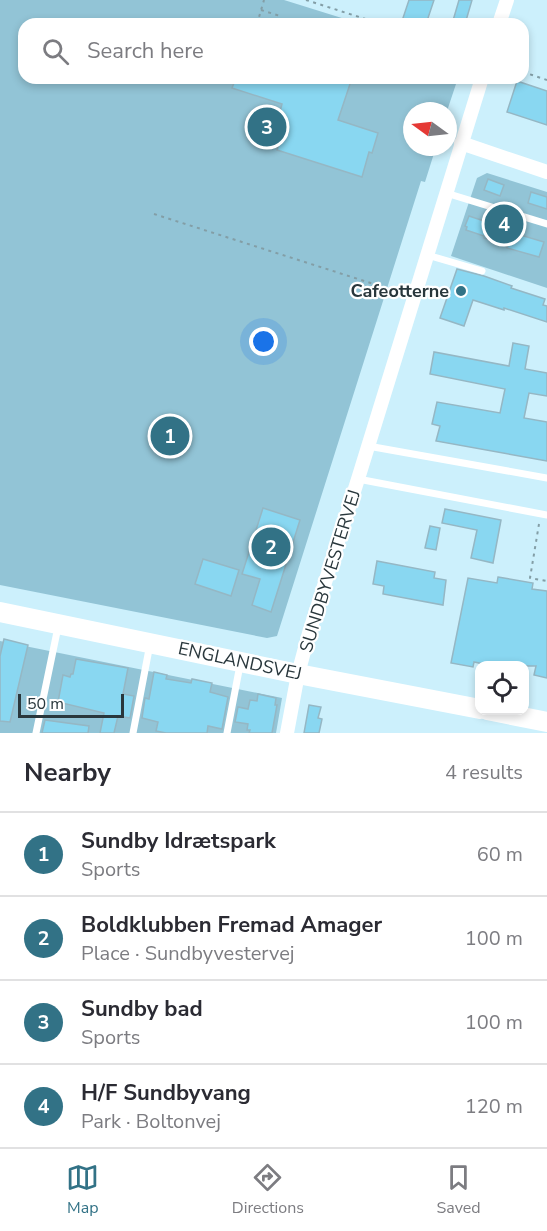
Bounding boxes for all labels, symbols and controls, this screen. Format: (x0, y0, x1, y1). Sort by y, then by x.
search box (18, 18, 529, 84)
icon: search (39, 35, 72, 68)
text: Search here (87, 36, 204, 66)
north arrow (403, 102, 457, 156)
pin: 3 (248, 104, 286, 150)
pin: 4 (484, 202, 524, 246)
place label: Cafeotterne (351, 279, 449, 303)
marker: Cafeotterne (454, 284, 468, 298)
your location (249, 327, 278, 356)
pin: 1 (150, 414, 190, 458)
street label: SUNDBYVESTERVEJ (294, 487, 366, 655)
pin: 2 (252, 524, 290, 570)
street label: ENGLANDSVEJ (176, 636, 304, 686)
map controls (475, 661, 529, 715)
button: locate (475, 661, 529, 715)
scale bar (18, 691, 124, 718)
text: 50 m (27, 693, 64, 715)
text: Nearby (24, 755, 111, 790)
text: 4 results (445, 759, 523, 786)
text: Sundby Idrætspark (81, 826, 276, 856)
text: 1 (38, 841, 50, 868)
text: 60 m (477, 841, 523, 868)
text: Sports (81, 856, 140, 883)
text: Boldklubben Fremad Amager (81, 910, 382, 940)
text: 2 (38, 925, 50, 952)
text: 100 m (465, 925, 523, 952)
text: Place · Sundbyvestervej (81, 940, 295, 967)
text: Sundby bad (81, 994, 203, 1024)
text: 3 (38, 1009, 50, 1036)
text: 100 m (465, 1009, 523, 1036)
text: Sports (81, 1024, 140, 1051)
text: H/F Sundbyvang (81, 1078, 251, 1108)
text: 4 (38, 1093, 50, 1120)
text: 120 m (465, 1093, 523, 1120)
text: Park · Boltonvej (81, 1108, 221, 1135)
tab: Map (66, 1161, 99, 1219)
tab: Directions (232, 1161, 304, 1219)
tab: Saved (437, 1161, 481, 1219)

